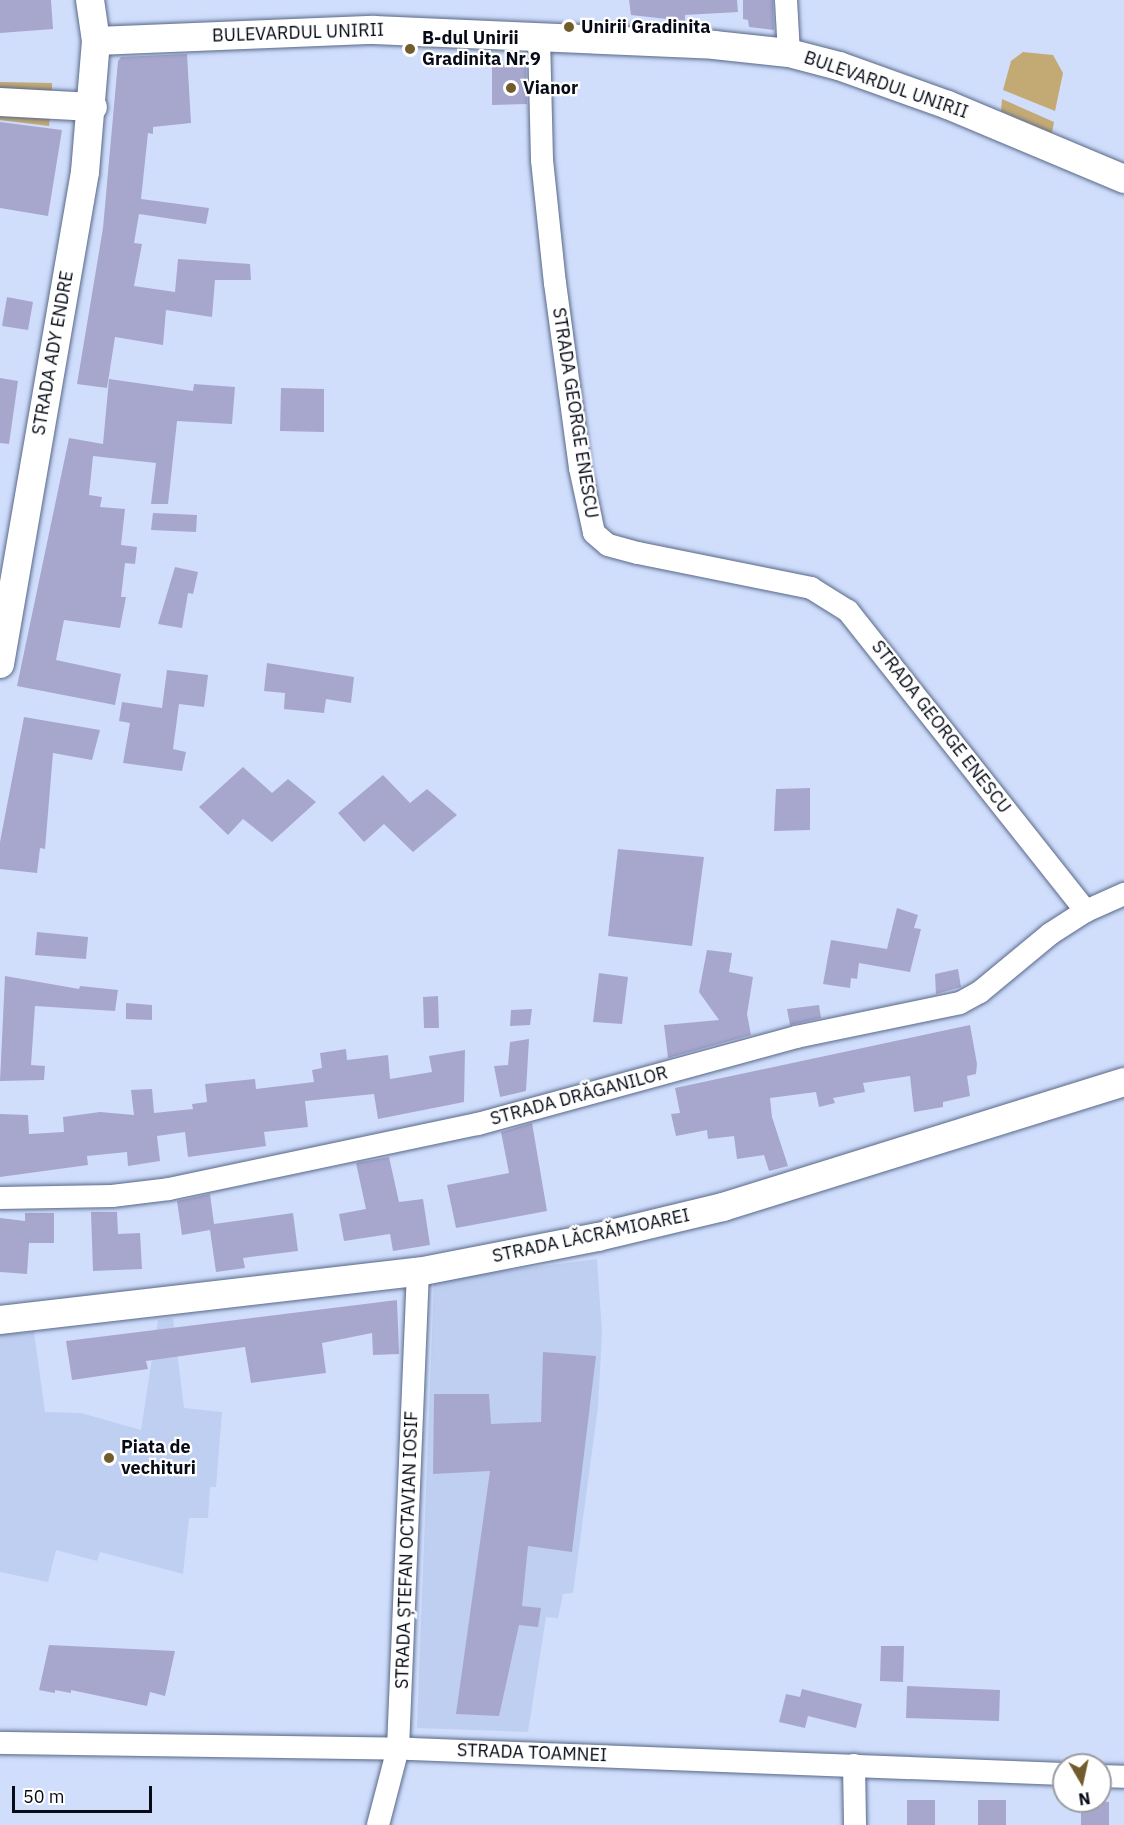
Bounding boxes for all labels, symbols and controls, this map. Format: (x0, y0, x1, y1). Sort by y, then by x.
place label: Unirii Gradinita (581, 16, 710, 38)
street label: BULEVARDUL UNIRII (212, 19, 384, 47)
marker: Unirii Gradinita (562, 20, 576, 34)
place label: B-dul Unirii Gradinita Nr.9 (422, 28, 541, 70)
marker: B-dul Unirii Gradinita Nr.9 (403, 42, 417, 56)
street label: BULEVARDUL UNIRII (801, 47, 971, 123)
place label: Vianor (523, 77, 578, 99)
marker: Vianor (504, 81, 518, 95)
street label: STRADA ADY ENDRE (28, 269, 78, 437)
street label: STRADA GEORGE ENESCU (548, 306, 602, 520)
street label: STRADA GEORGE ENESCU (867, 636, 1015, 818)
street label: STRADA DRĂGANILOR (488, 1062, 670, 1130)
street label: STRADA LĂCRĂMIOAREI (490, 1205, 692, 1267)
street label: STRADA ȘTEFAN OCTAVIAN IOSIF (391, 1411, 423, 1689)
place label: Piata de vechituri (121, 1437, 196, 1480)
marker: Piata de vechituri (102, 1451, 116, 1465)
street label: STRADA TOAMNEI (457, 1740, 607, 1766)
north arrow (1052, 1753, 1112, 1813)
scale bar (15, 1774, 154, 1812)
text: 50 m (23, 1785, 65, 1808)
text: N (1077, 1788, 1092, 1810)

